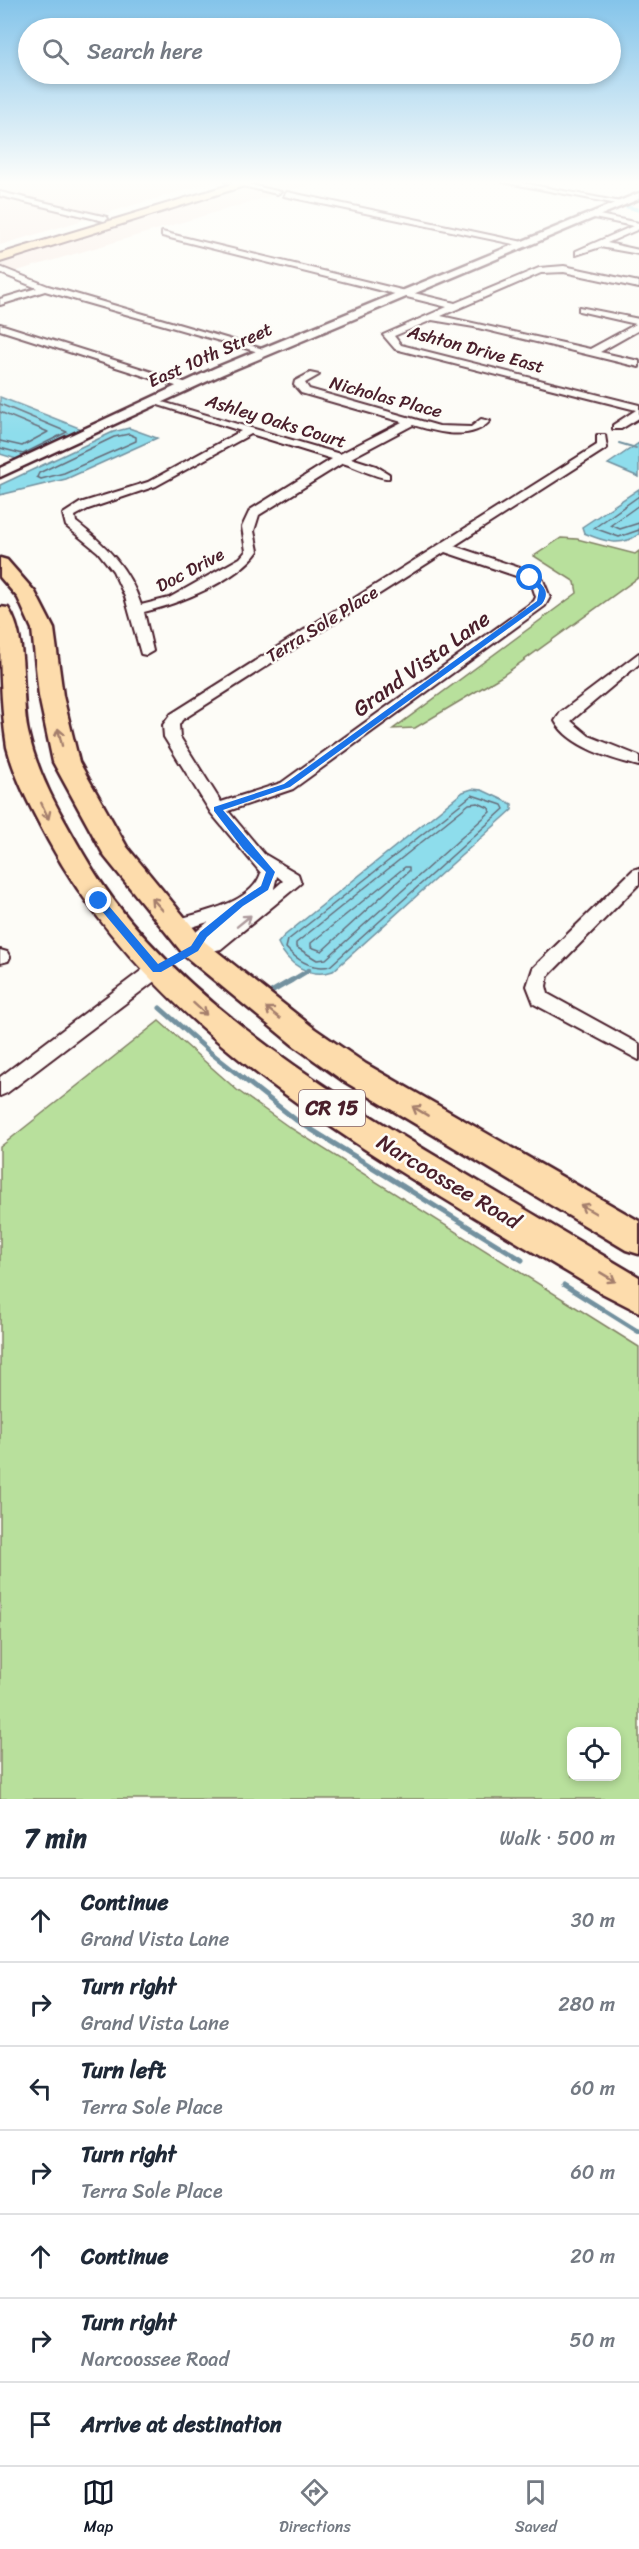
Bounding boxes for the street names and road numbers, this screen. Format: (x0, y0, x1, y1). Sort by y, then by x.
street label: East 10th Street (143, 313, 277, 397)
street label: Ashton Drive East (403, 315, 548, 383)
street label: Nicholas Place (326, 367, 446, 427)
street label: Ashley Oaks Court (201, 384, 350, 458)
street label: Doc Drive (150, 538, 230, 601)
street label: Terra Sole Place (259, 576, 385, 671)
street label: Grand Vista Lane (344, 600, 499, 727)
road number: CR 15 (299, 1090, 365, 1126)
street label: Narcoossee Road (369, 1123, 530, 1241)

